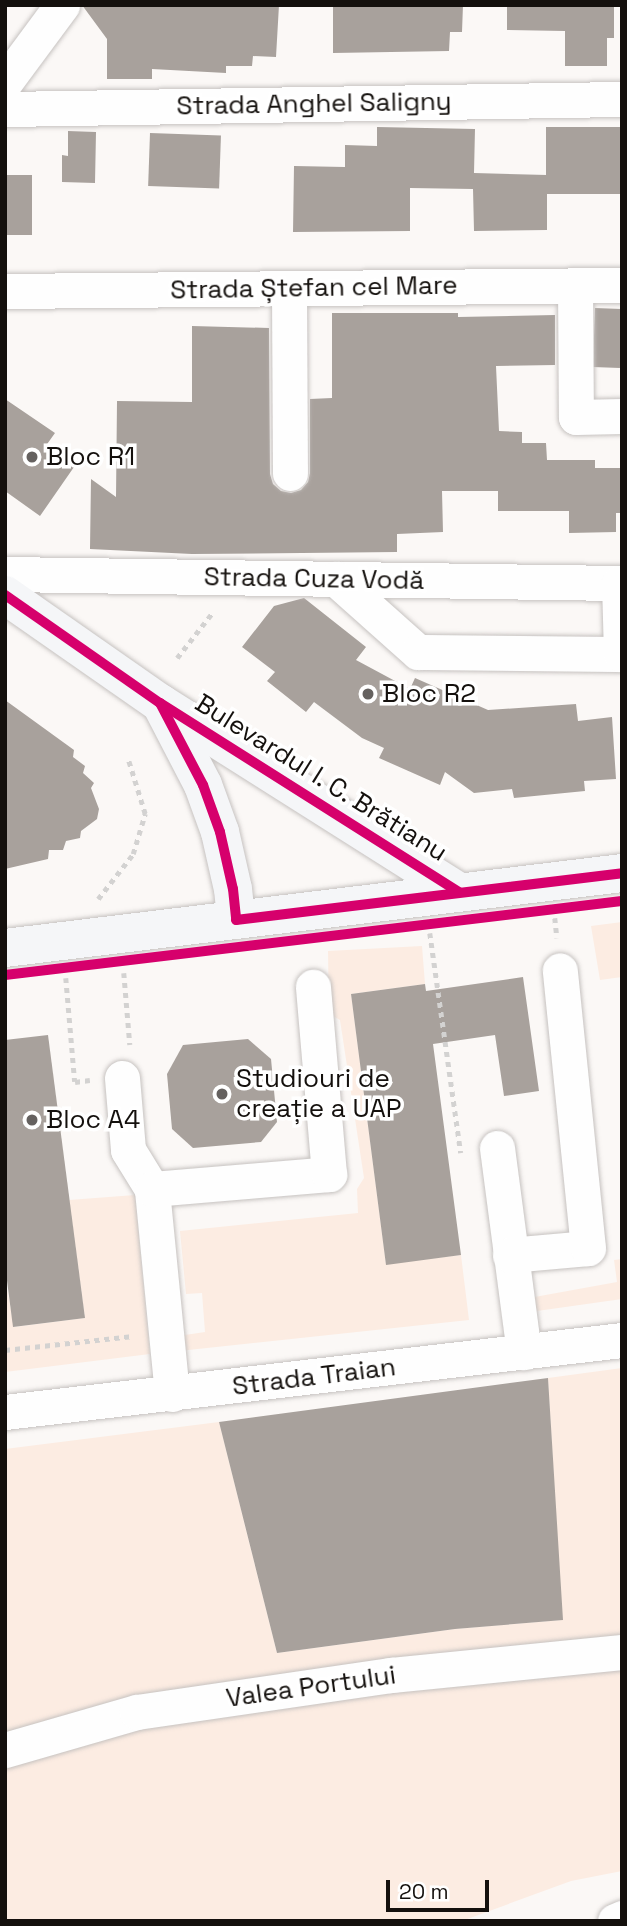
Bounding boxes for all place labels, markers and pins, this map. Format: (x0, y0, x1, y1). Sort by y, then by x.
place label: Bloc R1 (46, 441, 135, 473)
marker: Bloc R1 (24, 449, 40, 465)
place label: Bloc R2 (382, 678, 476, 710)
marker: Bloc R2 (360, 686, 376, 702)
place label: Studiouri de creație a UAP (236, 1063, 401, 1124)
marker: Studiouri de creație a UAP (214, 1086, 230, 1102)
place label: Bloc A4 (46, 1104, 140, 1136)
marker: Bloc A4 (24, 1112, 40, 1128)

